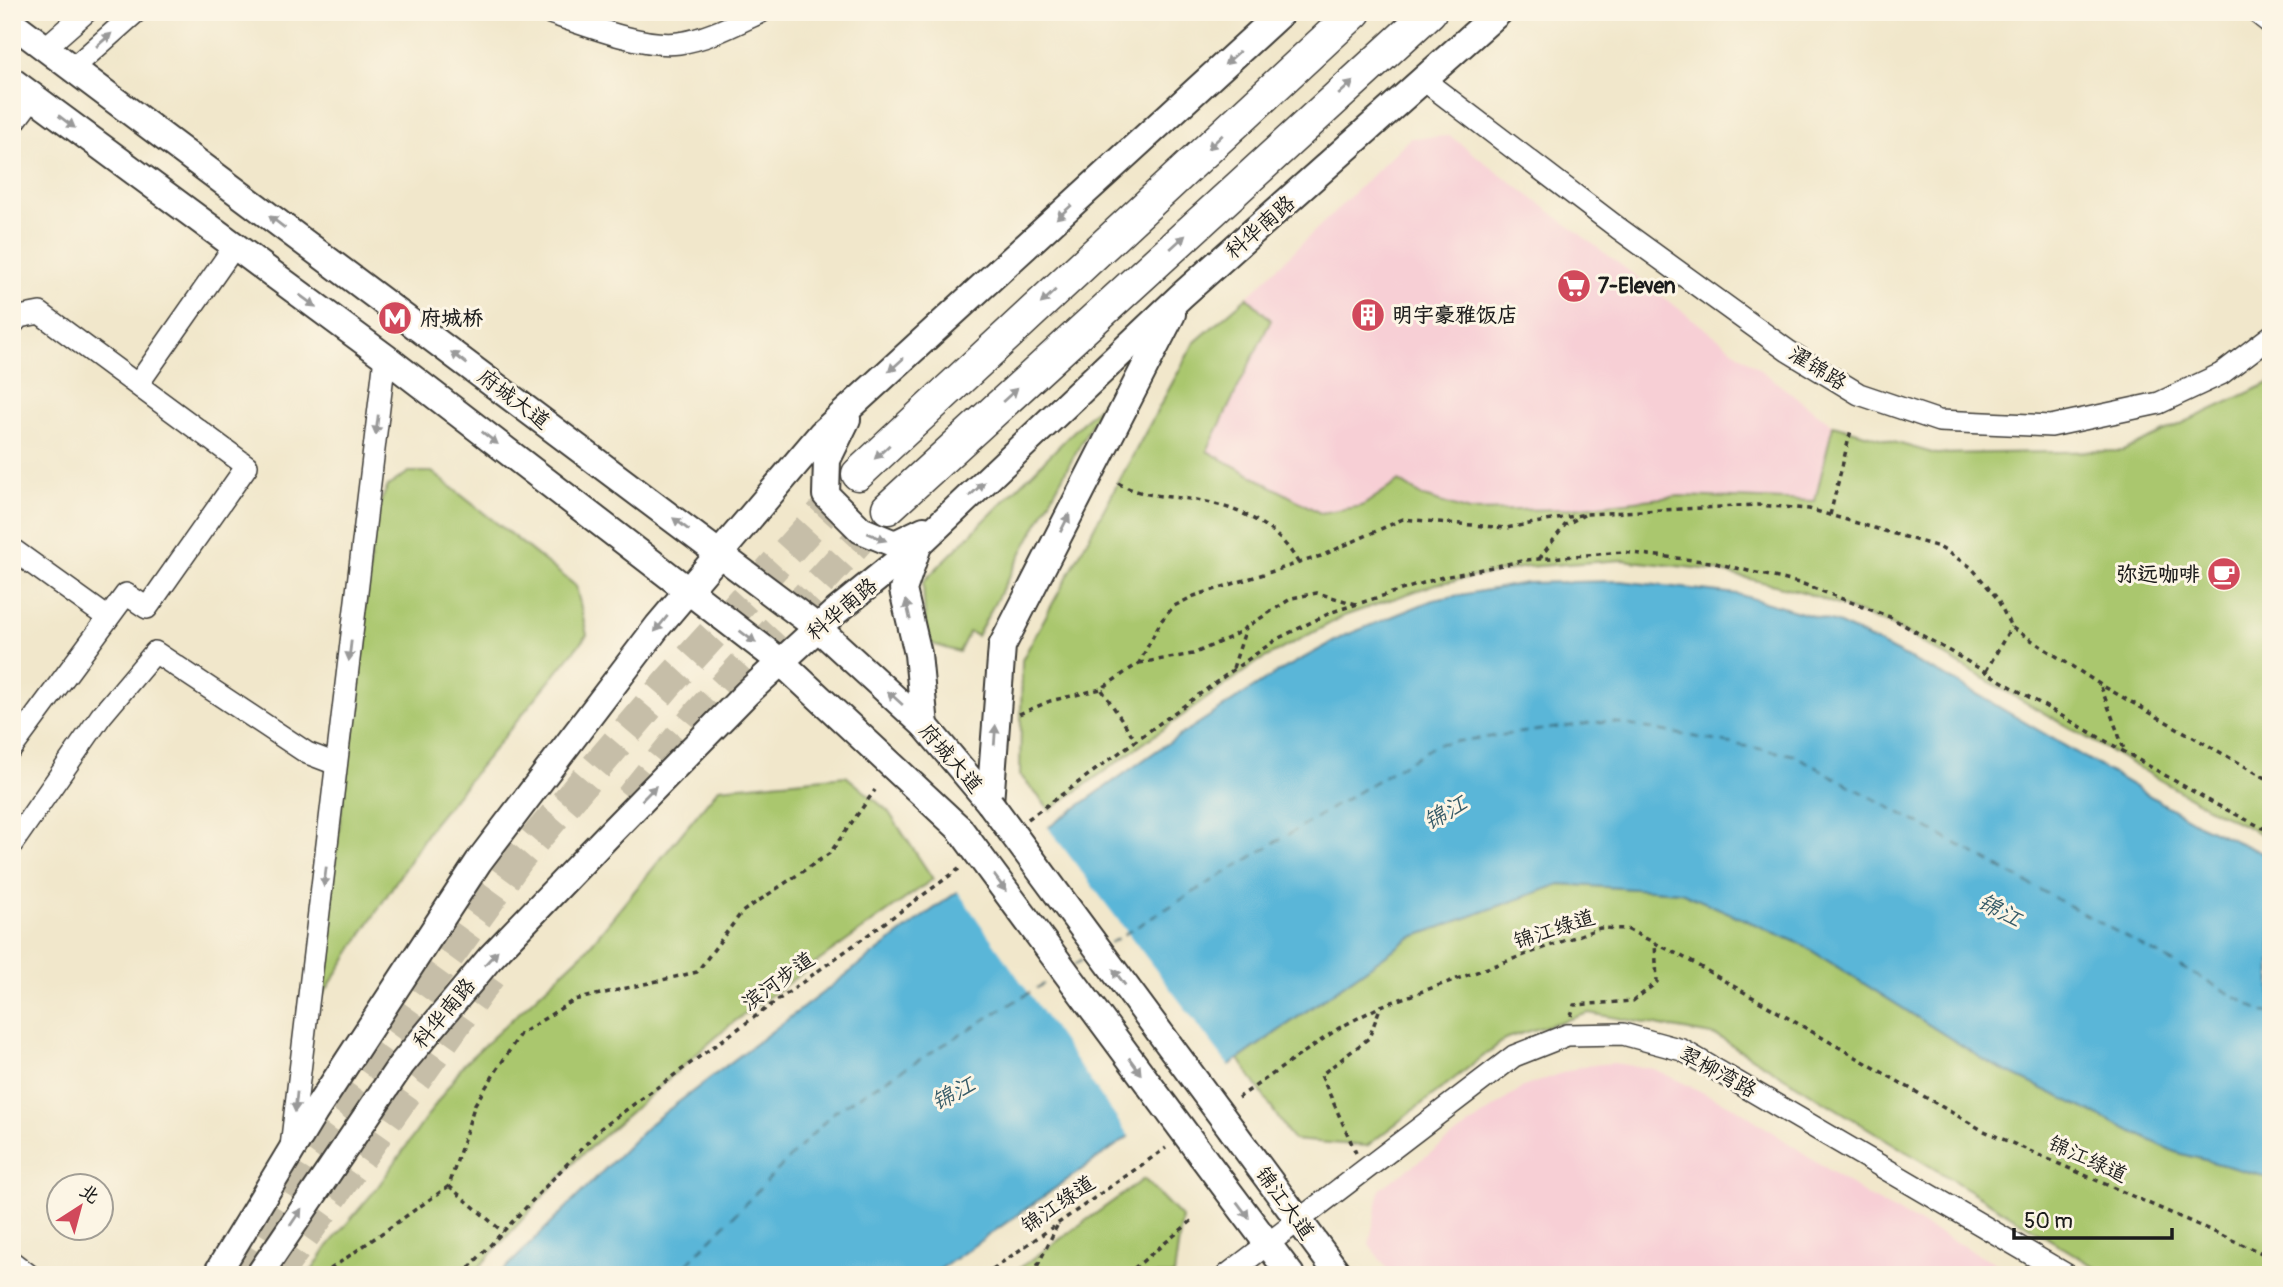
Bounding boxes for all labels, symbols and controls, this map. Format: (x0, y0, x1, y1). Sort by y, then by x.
one-way arrow (95, 32, 113, 48)
one-way arrow (1224, 50, 1241, 66)
one-way arrow (1337, 81, 1354, 97)
one-way arrow (57, 115, 76, 129)
one-way arrow (1206, 134, 1224, 150)
street label: 科华南路 (1220, 190, 1301, 265)
one-way arrow (1055, 204, 1073, 220)
one-way arrow (268, 216, 286, 230)
one-way arrow (1169, 234, 1187, 250)
supermarket icon: 7-Eleven (1555, 267, 1593, 305)
place label: 7-Eleven (1598, 273, 1676, 300)
one-way arrow (1040, 289, 1057, 305)
one-way arrow (299, 294, 317, 308)
building icon: 明宇豪雅饭店 (1349, 296, 1387, 334)
metro station icon: 府城桥 (376, 299, 414, 337)
place label: 明宇豪雅饭店 (1392, 302, 1518, 329)
place label: 府城桥 (420, 305, 483, 332)
street label: 濯锦路 (1784, 340, 1852, 397)
one-way arrow (450, 352, 468, 366)
one-way arrow (888, 357, 905, 373)
street label: 府城大道 (472, 363, 555, 435)
one-way arrow (1002, 388, 1019, 404)
one-way arrow (372, 414, 383, 436)
one-way arrow (481, 431, 499, 445)
one-way arrow (873, 444, 891, 460)
one-way arrow (968, 481, 986, 497)
one-way arrow (1059, 513, 1071, 533)
one-way arrow (672, 517, 690, 531)
one-way arrow (866, 531, 887, 542)
cafe icon: 弥远咖啡 (2205, 555, 2243, 593)
place label: 弥远咖啡 (2116, 561, 2200, 588)
street label: 科华南路 (801, 572, 883, 647)
one-way arrow (902, 599, 913, 621)
one-way arrow (653, 614, 668, 632)
one-way arrow (738, 630, 757, 644)
one-way arrow (344, 640, 355, 662)
one-way arrow (886, 690, 904, 706)
street label: 府城大道 (913, 718, 988, 799)
one-way arrow (990, 724, 1001, 746)
one-way arrow (640, 785, 656, 802)
water label: 锦江 (1418, 788, 1473, 836)
one-way arrow (319, 866, 330, 888)
one-way arrow (993, 874, 1007, 892)
water label: 锦江 (1973, 887, 2028, 935)
street label: 锦江绿道 (1510, 904, 1598, 955)
street label: 滨河步道 (736, 946, 820, 1017)
one-way arrow (483, 949, 499, 966)
one-way arrow (1112, 968, 1126, 986)
street label: 科华南路 (407, 972, 482, 1054)
street label: 翠柳湾路 (1674, 1041, 1761, 1104)
one-way arrow (1128, 1056, 1143, 1074)
water label: 锦江 (926, 1069, 981, 1117)
one-way arrow (290, 1092, 301, 1114)
street label: 锦江绿道 (2044, 1130, 2132, 1189)
street label: 锦江大道 (1249, 1161, 1320, 1245)
street label: 锦江绿道 (1016, 1169, 1100, 1240)
north arrow (46, 1172, 116, 1242)
text: 北 (75, 1179, 104, 1209)
scale bar (2014, 1196, 2171, 1240)
one-way arrow (1236, 1201, 1250, 1219)
one-way arrow (289, 1208, 302, 1227)
text: 50 m (2024, 1208, 2073, 1235)

